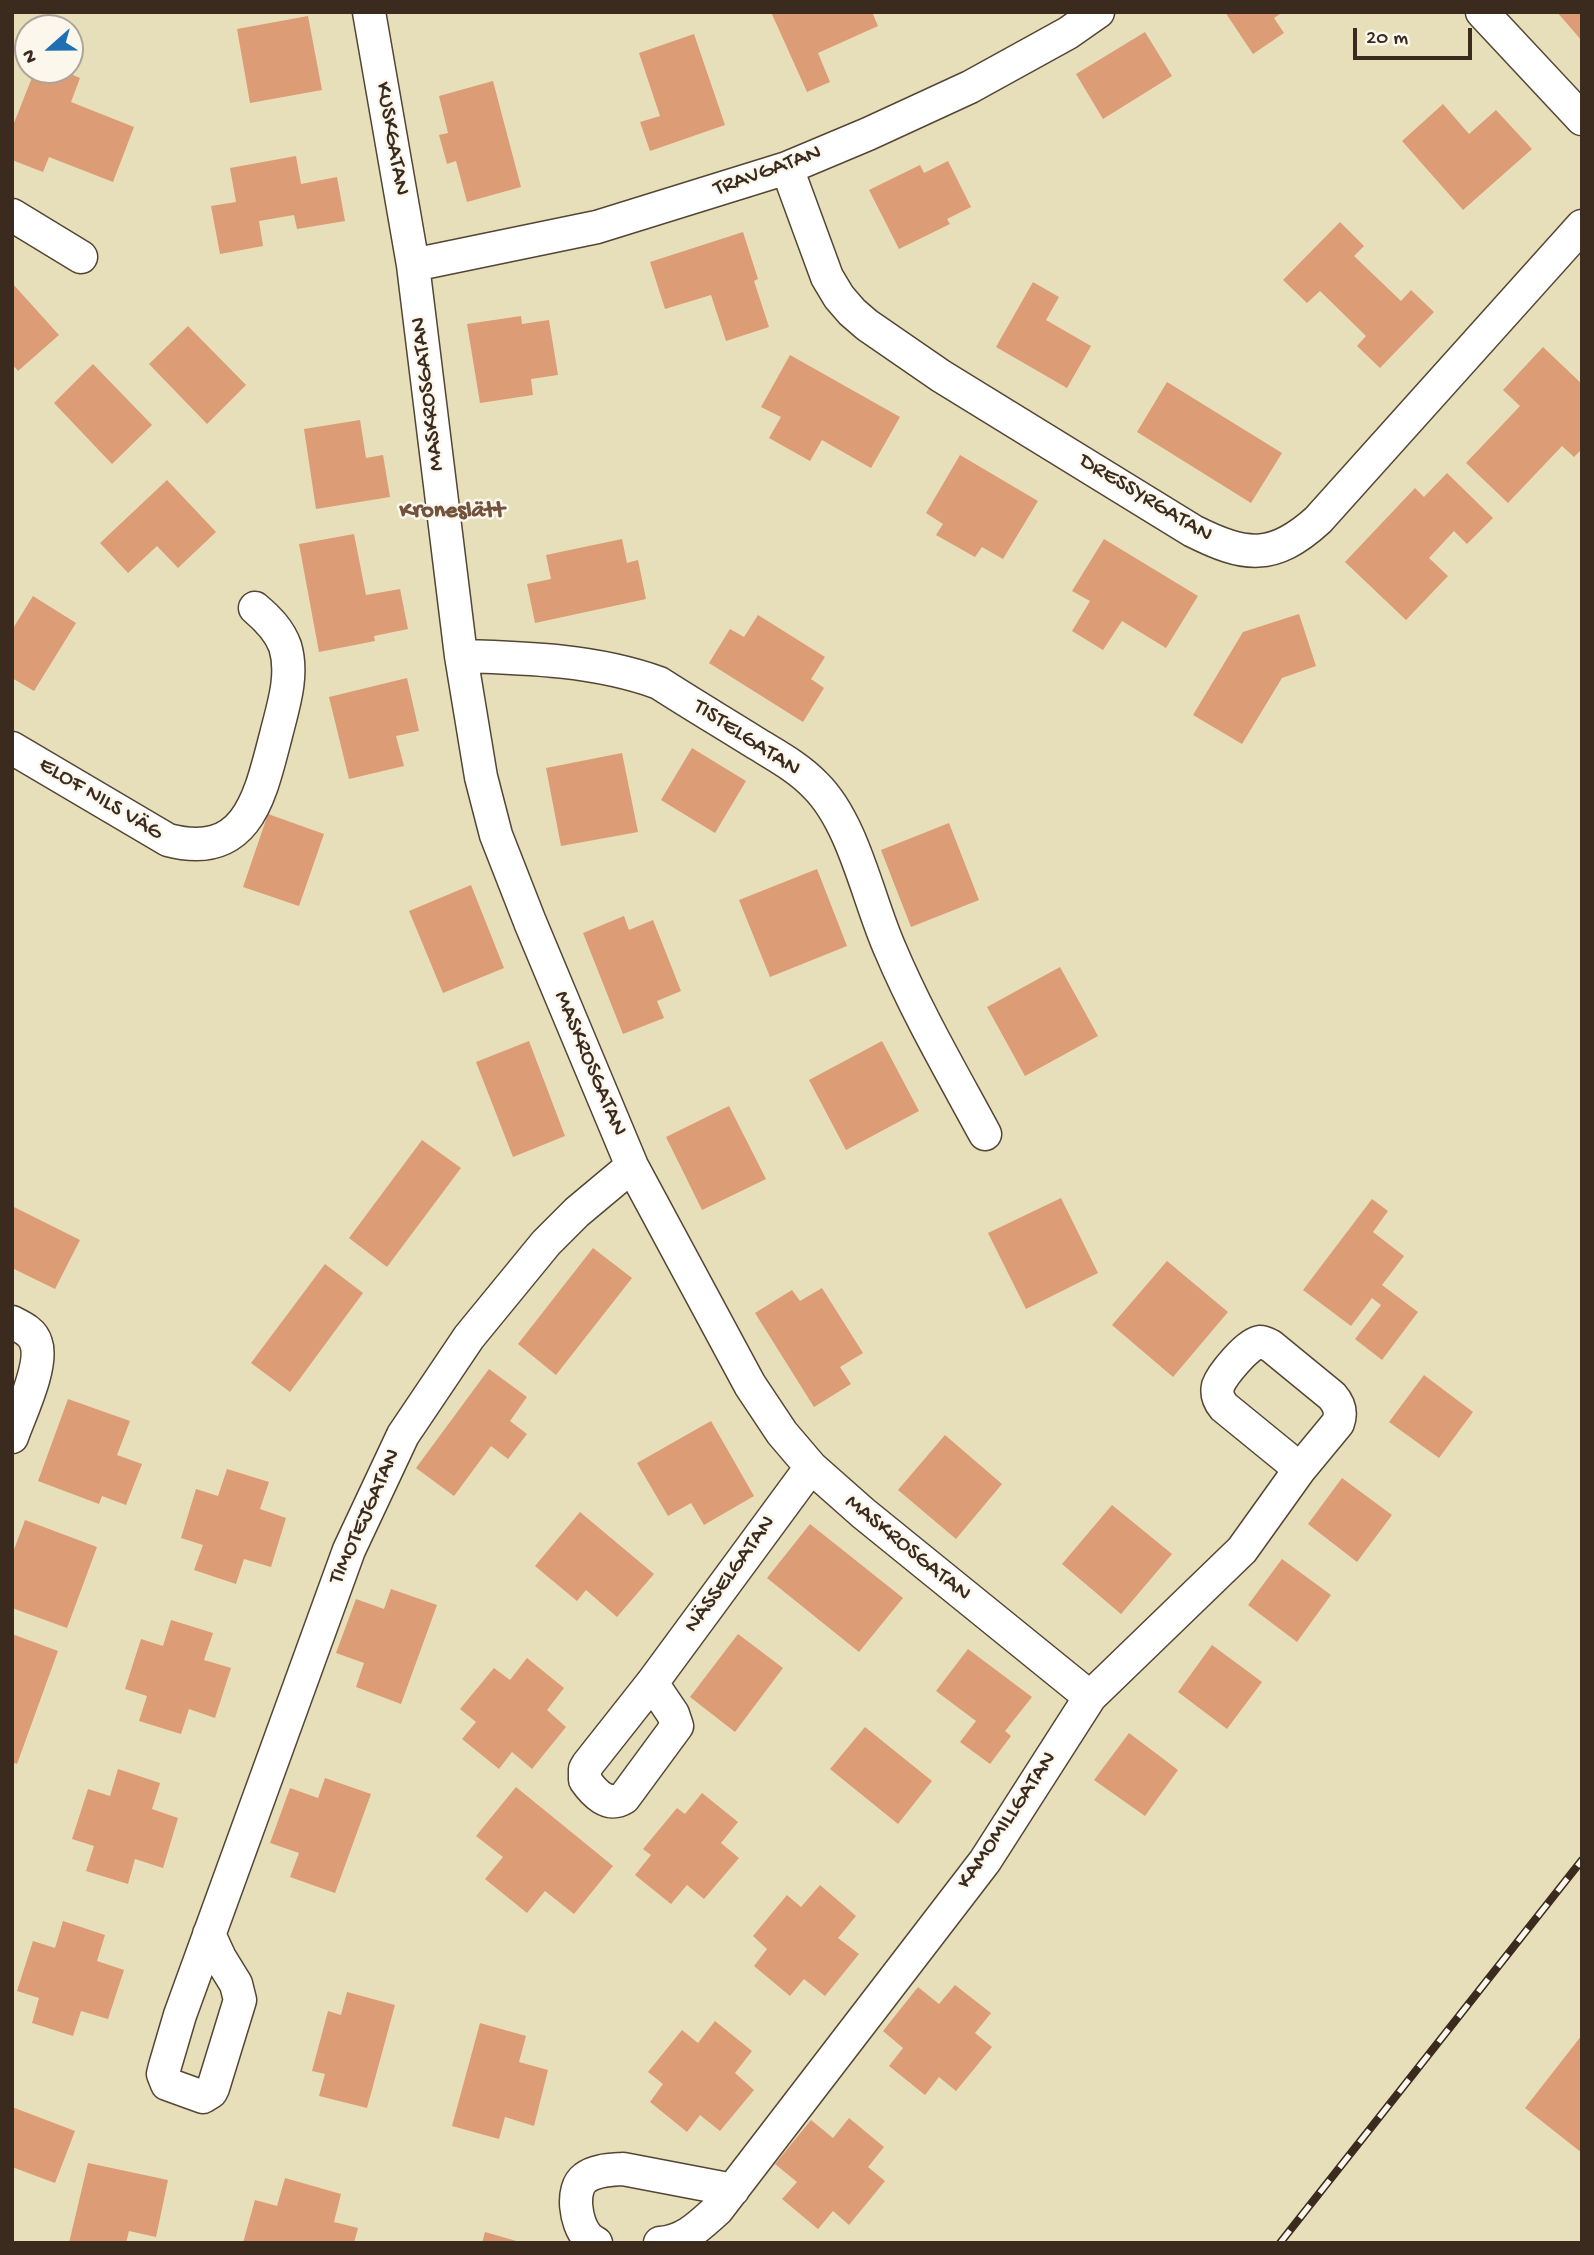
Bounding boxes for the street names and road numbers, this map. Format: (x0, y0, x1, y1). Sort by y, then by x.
street label: KUSKGATAN (367, 80, 415, 198)
street label: TRAVGATAN (710, 140, 826, 204)
street label: MASKROSGATAN (406, 315, 452, 473)
street label: DRESSYRGATAN (1073, 448, 1217, 550)
street label: TISTELGATAN (687, 694, 805, 784)
street label: ELOF NILS VÄG (33, 752, 167, 848)
street label: MASKROSGATAN (546, 987, 632, 1141)
street label: TIMOTEJGATAN (324, 1445, 408, 1589)
street label: MASKROSGATAN (838, 1490, 976, 1608)
street label: NÄSSELGATAN (679, 1511, 783, 1639)
street label: KAMOMILLGATAN (952, 1747, 1064, 1895)

